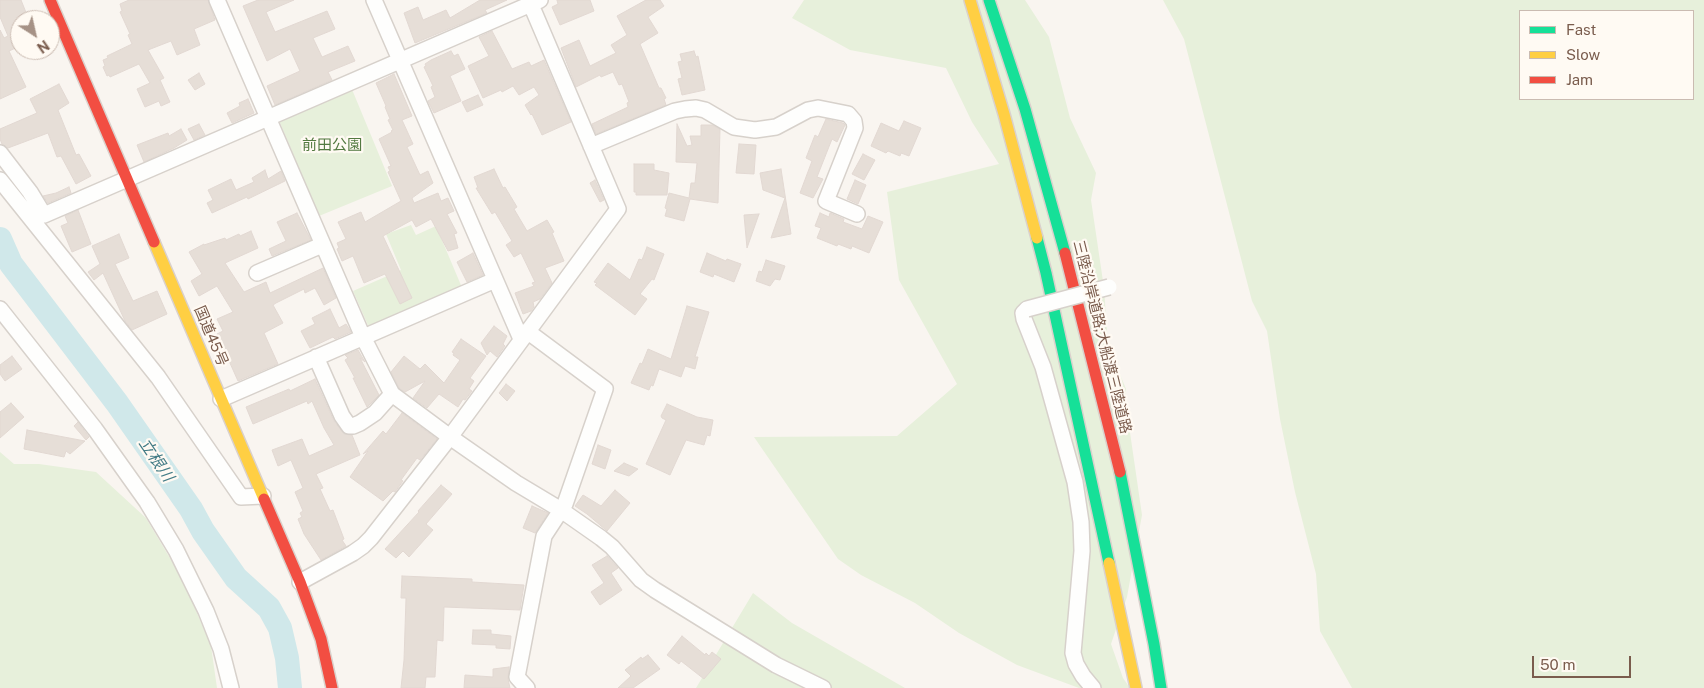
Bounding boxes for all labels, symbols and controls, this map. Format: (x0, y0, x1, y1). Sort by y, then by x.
north arrow (10, 10, 60, 60)
legend (1519, 10, 1694, 100)
text: Fast (1566, 21, 1596, 38)
text: N (34, 37, 52, 56)
text: Slow (1566, 46, 1600, 63)
text: Jam (1566, 71, 1593, 88)
park label: 前田公園 (302, 136, 362, 154)
street label: 三陸沿岸道路;大船渡三陸道路 (1069, 238, 1135, 436)
street label: 国道45号 (190, 303, 232, 369)
water label: 立根川 (135, 435, 177, 485)
scale bar (1534, 646, 1633, 678)
text: 50 m (1540, 656, 1575, 673)

